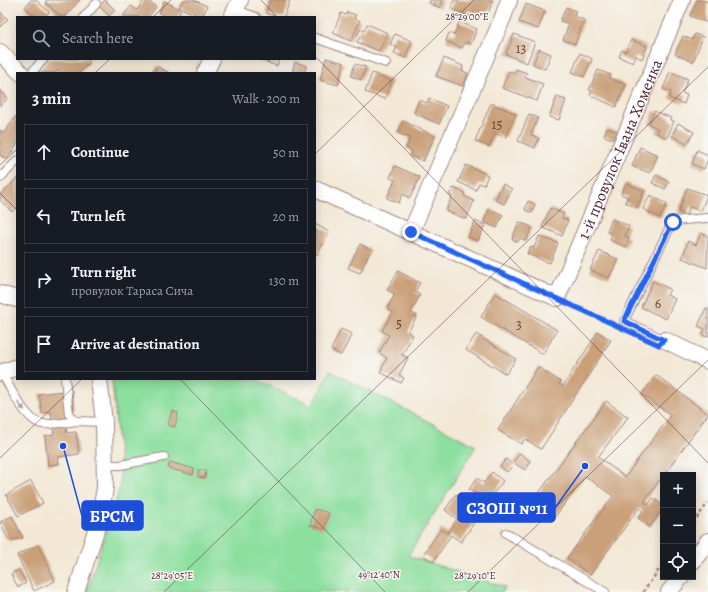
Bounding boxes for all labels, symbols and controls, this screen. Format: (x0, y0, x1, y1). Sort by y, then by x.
text: 28°29'00"E (445, 10, 489, 23)
search box (16, 16, 316, 60)
icon: search (30, 27, 52, 49)
text: Search here (62, 28, 133, 48)
house number: 13 (516, 39, 526, 58)
street label: 1-й провулок Івана Хоменка (573, 55, 668, 243)
text: 3 min (32, 87, 71, 110)
text: Walk · 200 m (232, 90, 300, 107)
house number: 15 (492, 115, 502, 134)
icon: ahead (33, 141, 55, 163)
text: Continue (71, 142, 129, 162)
text: 50 m (273, 144, 299, 161)
icon: left (33, 205, 55, 227)
text: Turn left (71, 206, 126, 226)
text: 20 m (273, 208, 299, 225)
route start (664, 213, 682, 231)
route end (402, 223, 420, 241)
text: Turn right (71, 262, 136, 282)
icon: right (33, 269, 55, 291)
text: 130 m (269, 272, 299, 289)
text: провулок Тараса Сича (71, 282, 193, 299)
house number: 6 (655, 294, 661, 313)
house number: 5 (396, 314, 402, 333)
house number: 3 (516, 315, 522, 334)
icon: arrive (33, 333, 55, 355)
text: Arrive at destination (71, 334, 200, 354)
one-way arrow (17, 400, 26, 411)
map controls (660, 472, 696, 580)
button: + (660, 472, 696, 508)
callout: СЗОШ №11 (458, 493, 555, 522)
text: СЗОШ №11 (466, 497, 548, 520)
callout: БРСМ (82, 501, 143, 530)
text: БРСМ (89, 505, 135, 528)
button: − (660, 508, 696, 544)
button: locate (660, 544, 696, 580)
text: 49°12'40"N (358, 568, 400, 581)
text: 28°29'05"E (151, 569, 193, 582)
text: 28°29'10"E (454, 569, 496, 582)

